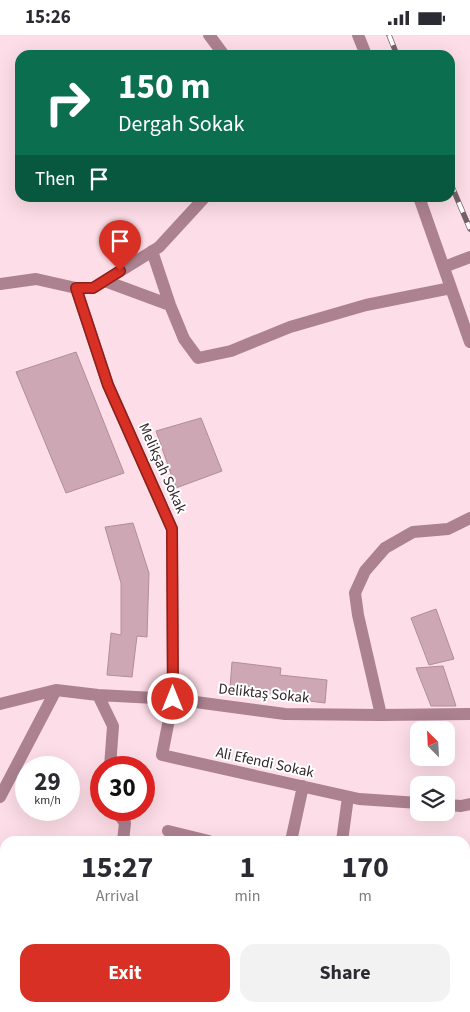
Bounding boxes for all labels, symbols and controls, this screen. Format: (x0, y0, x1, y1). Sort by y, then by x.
text: 15:26 (25, 4, 71, 31)
text: 150 m (118, 62, 210, 112)
icon: right (35, 70, 100, 135)
text: Dergah Sokak (118, 108, 244, 140)
icon: arrive (85, 165, 113, 193)
text: Then (35, 166, 75, 193)
pin (99, 220, 141, 271)
icon: arrive (106, 227, 134, 255)
street label: Melikşah Sokak (133, 420, 192, 517)
position arrow (146, 672, 198, 724)
street label: Deliktaş Sokak (217, 678, 311, 709)
north arrow (410, 721, 455, 766)
map controls (410, 721, 455, 821)
street label: Ali Efendi Sokak (214, 742, 316, 783)
speed limit sign: 30 (90, 756, 155, 821)
text: 29 (34, 764, 61, 800)
button: layers (410, 776, 455, 821)
text: km/h (34, 792, 61, 809)
text: 15:27 (81, 846, 153, 889)
text: 1 (239, 846, 255, 889)
text: 170 (341, 846, 389, 889)
text: Arrival (96, 885, 139, 907)
text: min (234, 885, 260, 907)
text: m (359, 885, 372, 907)
button: Exit (20, 944, 230, 1002)
button: Share (240, 944, 450, 1002)

